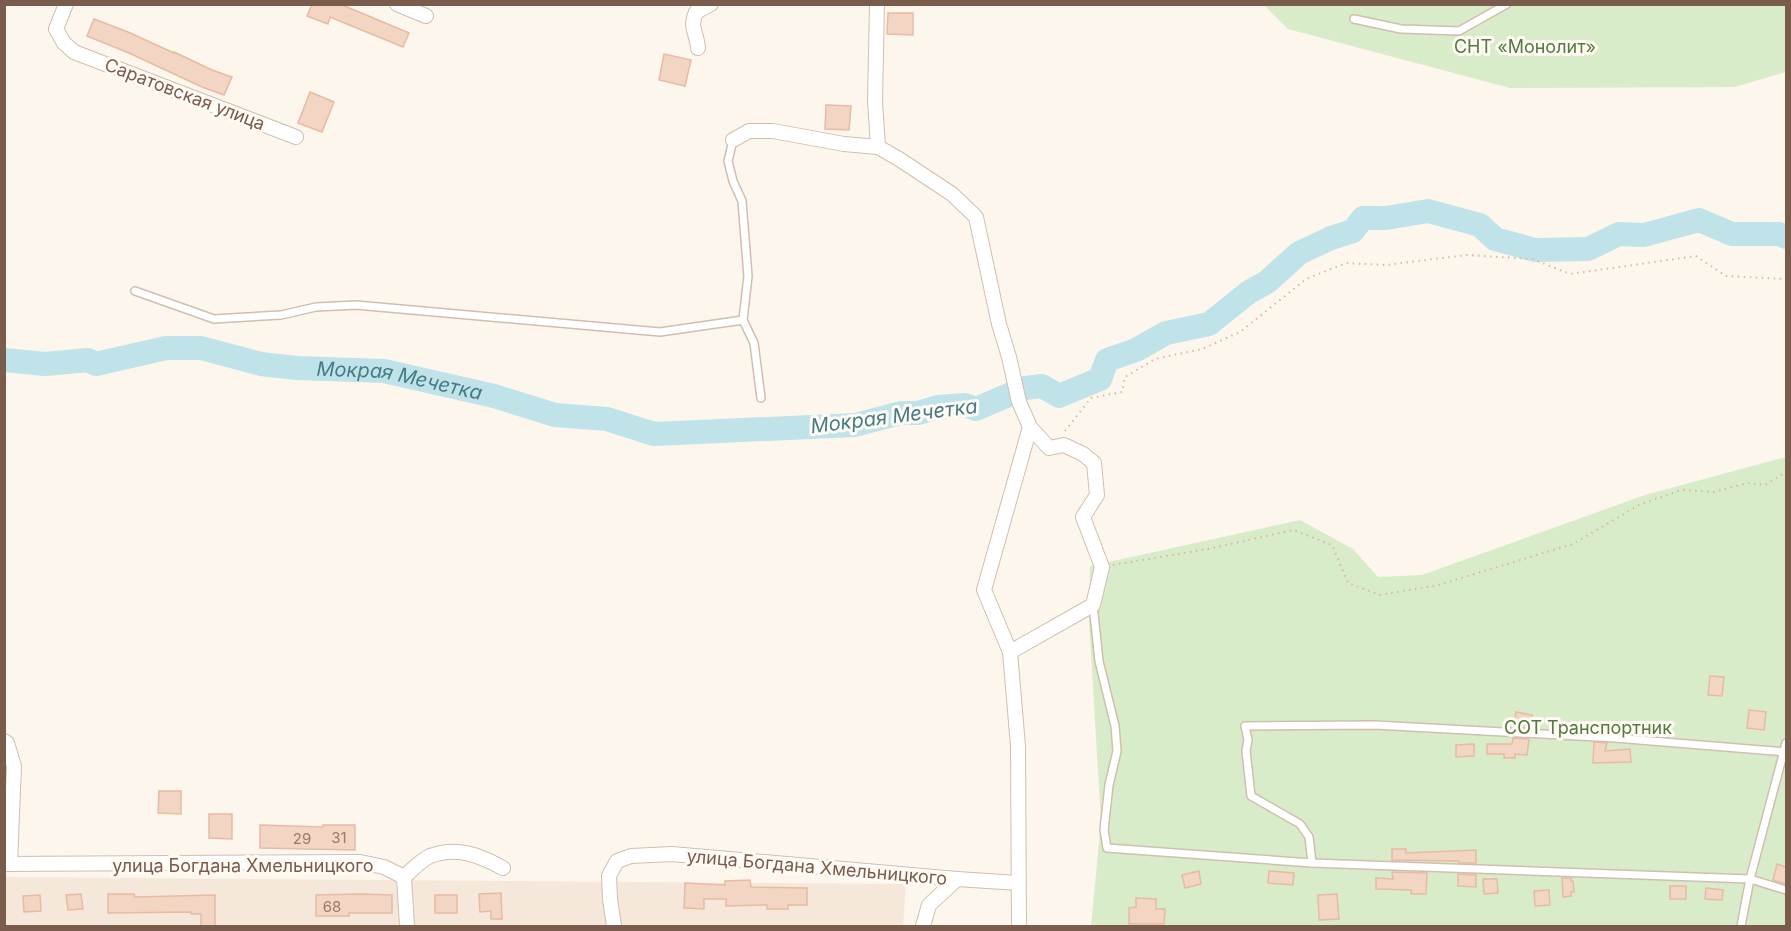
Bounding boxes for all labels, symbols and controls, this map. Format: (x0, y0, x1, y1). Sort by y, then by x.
park label: СНТ «Монолит» (1454, 36, 1596, 57)
street label: Саратовская улица (102, 54, 268, 134)
water label: Мокрая Мечетка (316, 357, 485, 405)
water label: Мокрая Мечетка (809, 394, 979, 438)
park label: СОТ Транспортник (1504, 717, 1672, 738)
house number: 31 (331, 828, 347, 847)
house number: 29 (293, 829, 311, 848)
street label: улица Богдана Хмельницкого (686, 845, 948, 889)
street label: улица Богдана Хмельницкого (112, 855, 374, 876)
house number: 68 (323, 897, 341, 916)

